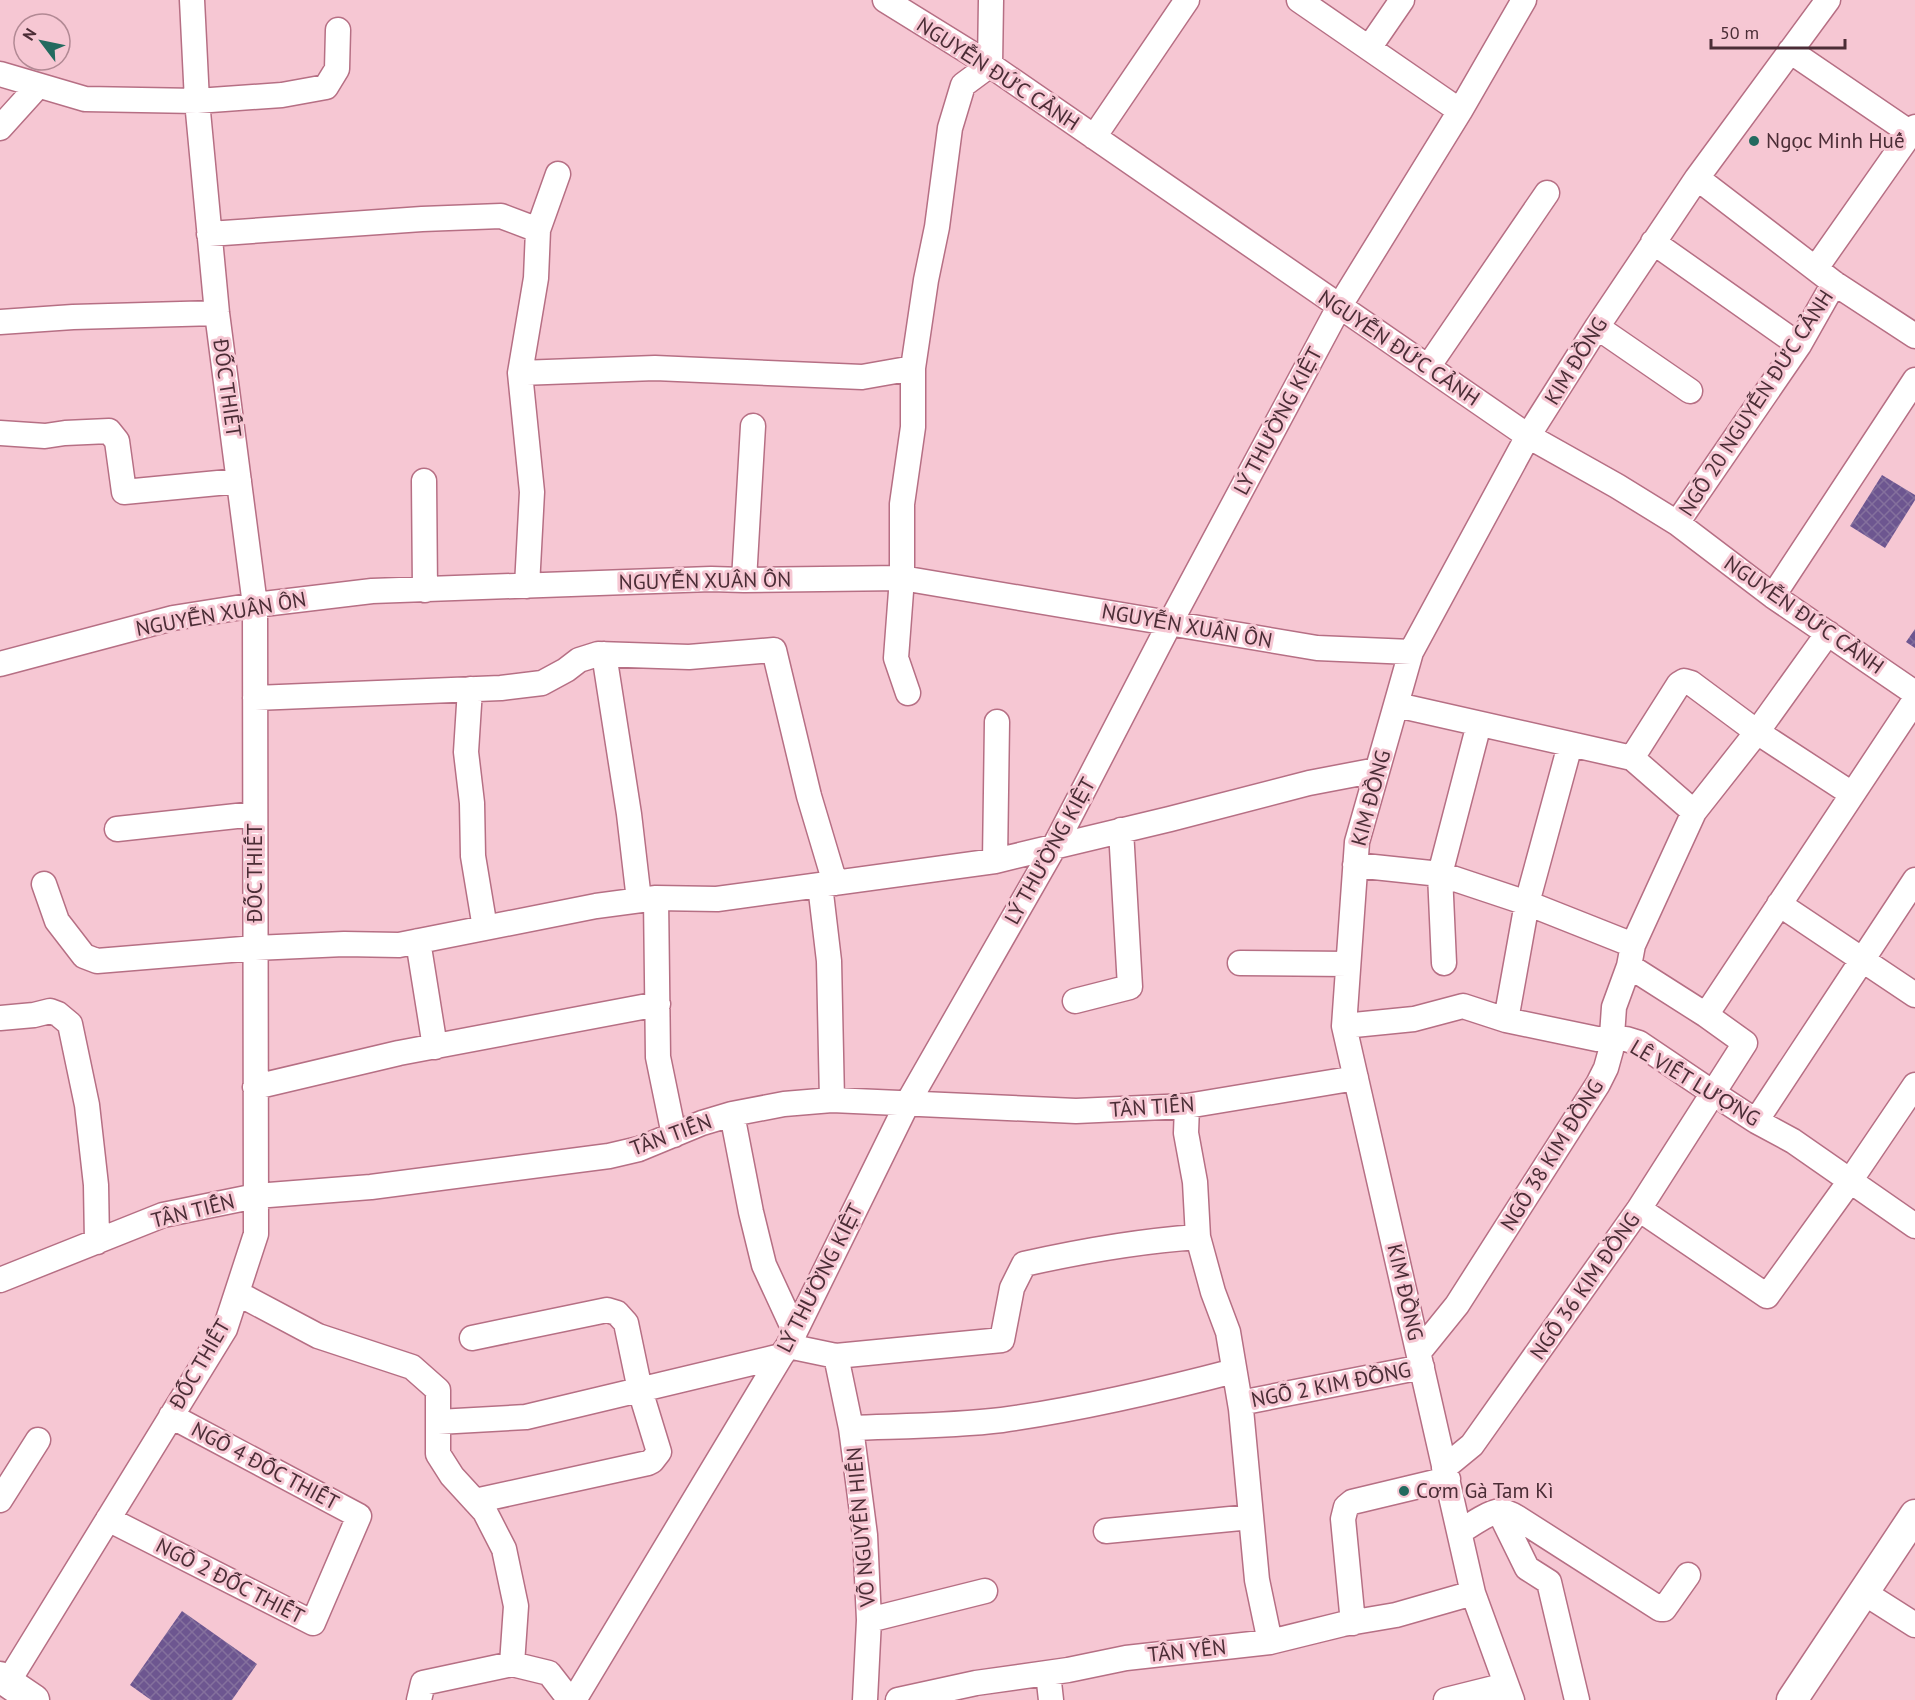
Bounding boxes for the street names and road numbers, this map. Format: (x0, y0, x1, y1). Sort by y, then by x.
street label: NGUYỄN ĐỨC CẢNH (912, 11, 1085, 136)
street label: NGUYỄN ĐỨC CẢNH (1313, 284, 1485, 412)
street label: NGÕ 20 NGUYỄN ĐỨC CẢNH (1672, 285, 1839, 521)
street label: KIM ĐỒNG (1538, 312, 1613, 410)
street label: ĐỐC THIẾT (207, 336, 248, 439)
street label: LÝ THƯỜNG KIỆT (1227, 342, 1328, 499)
street label: NGUYỄN ĐỨC CẢNH (1719, 549, 1889, 680)
street label: NGUYỄN XUÂN ÔN (618, 565, 792, 596)
street label: NGUYỄN XUÂN ÔN (134, 585, 308, 642)
street label: NGUYỄN XUÂN ÔN (1100, 597, 1274, 654)
street label: KIM ĐỒNG (1345, 747, 1396, 849)
street label: LÝ THƯỜNG KIỆT (998, 772, 1101, 929)
street label: ĐỐC THIẾT (241, 823, 268, 924)
street label: LÊ VIẾT LƯỢNG (1625, 1033, 1765, 1132)
street label: NGÕ 38 KIM ĐỒNG (1494, 1074, 1609, 1236)
street label: TÂN TIẾN (1109, 1090, 1195, 1123)
street label: TÂN TIẾN (626, 1107, 715, 1162)
street label: TÂN TIẾN (148, 1187, 237, 1234)
street label: LÝ THƯỜNG KIỆT (770, 1198, 869, 1357)
street label: NGÕ 36 KIM ĐỒNG (1524, 1207, 1645, 1365)
street label: KIM ĐỒNG (1381, 1241, 1430, 1343)
street label: ĐỐC THIẾT (163, 1314, 236, 1414)
street label: NGÕ 2 KIM ĐỒNG (1249, 1356, 1413, 1413)
street label: NGÕ 4 ĐỐC THIẾT (187, 1415, 344, 1516)
street label: VÕ NGUYÊN HIẾN (840, 1446, 881, 1609)
street label: NGÕ 2 ĐỐC THIẾT (151, 1532, 309, 1630)
street label: TÂN YÊN (1146, 1633, 1228, 1668)

